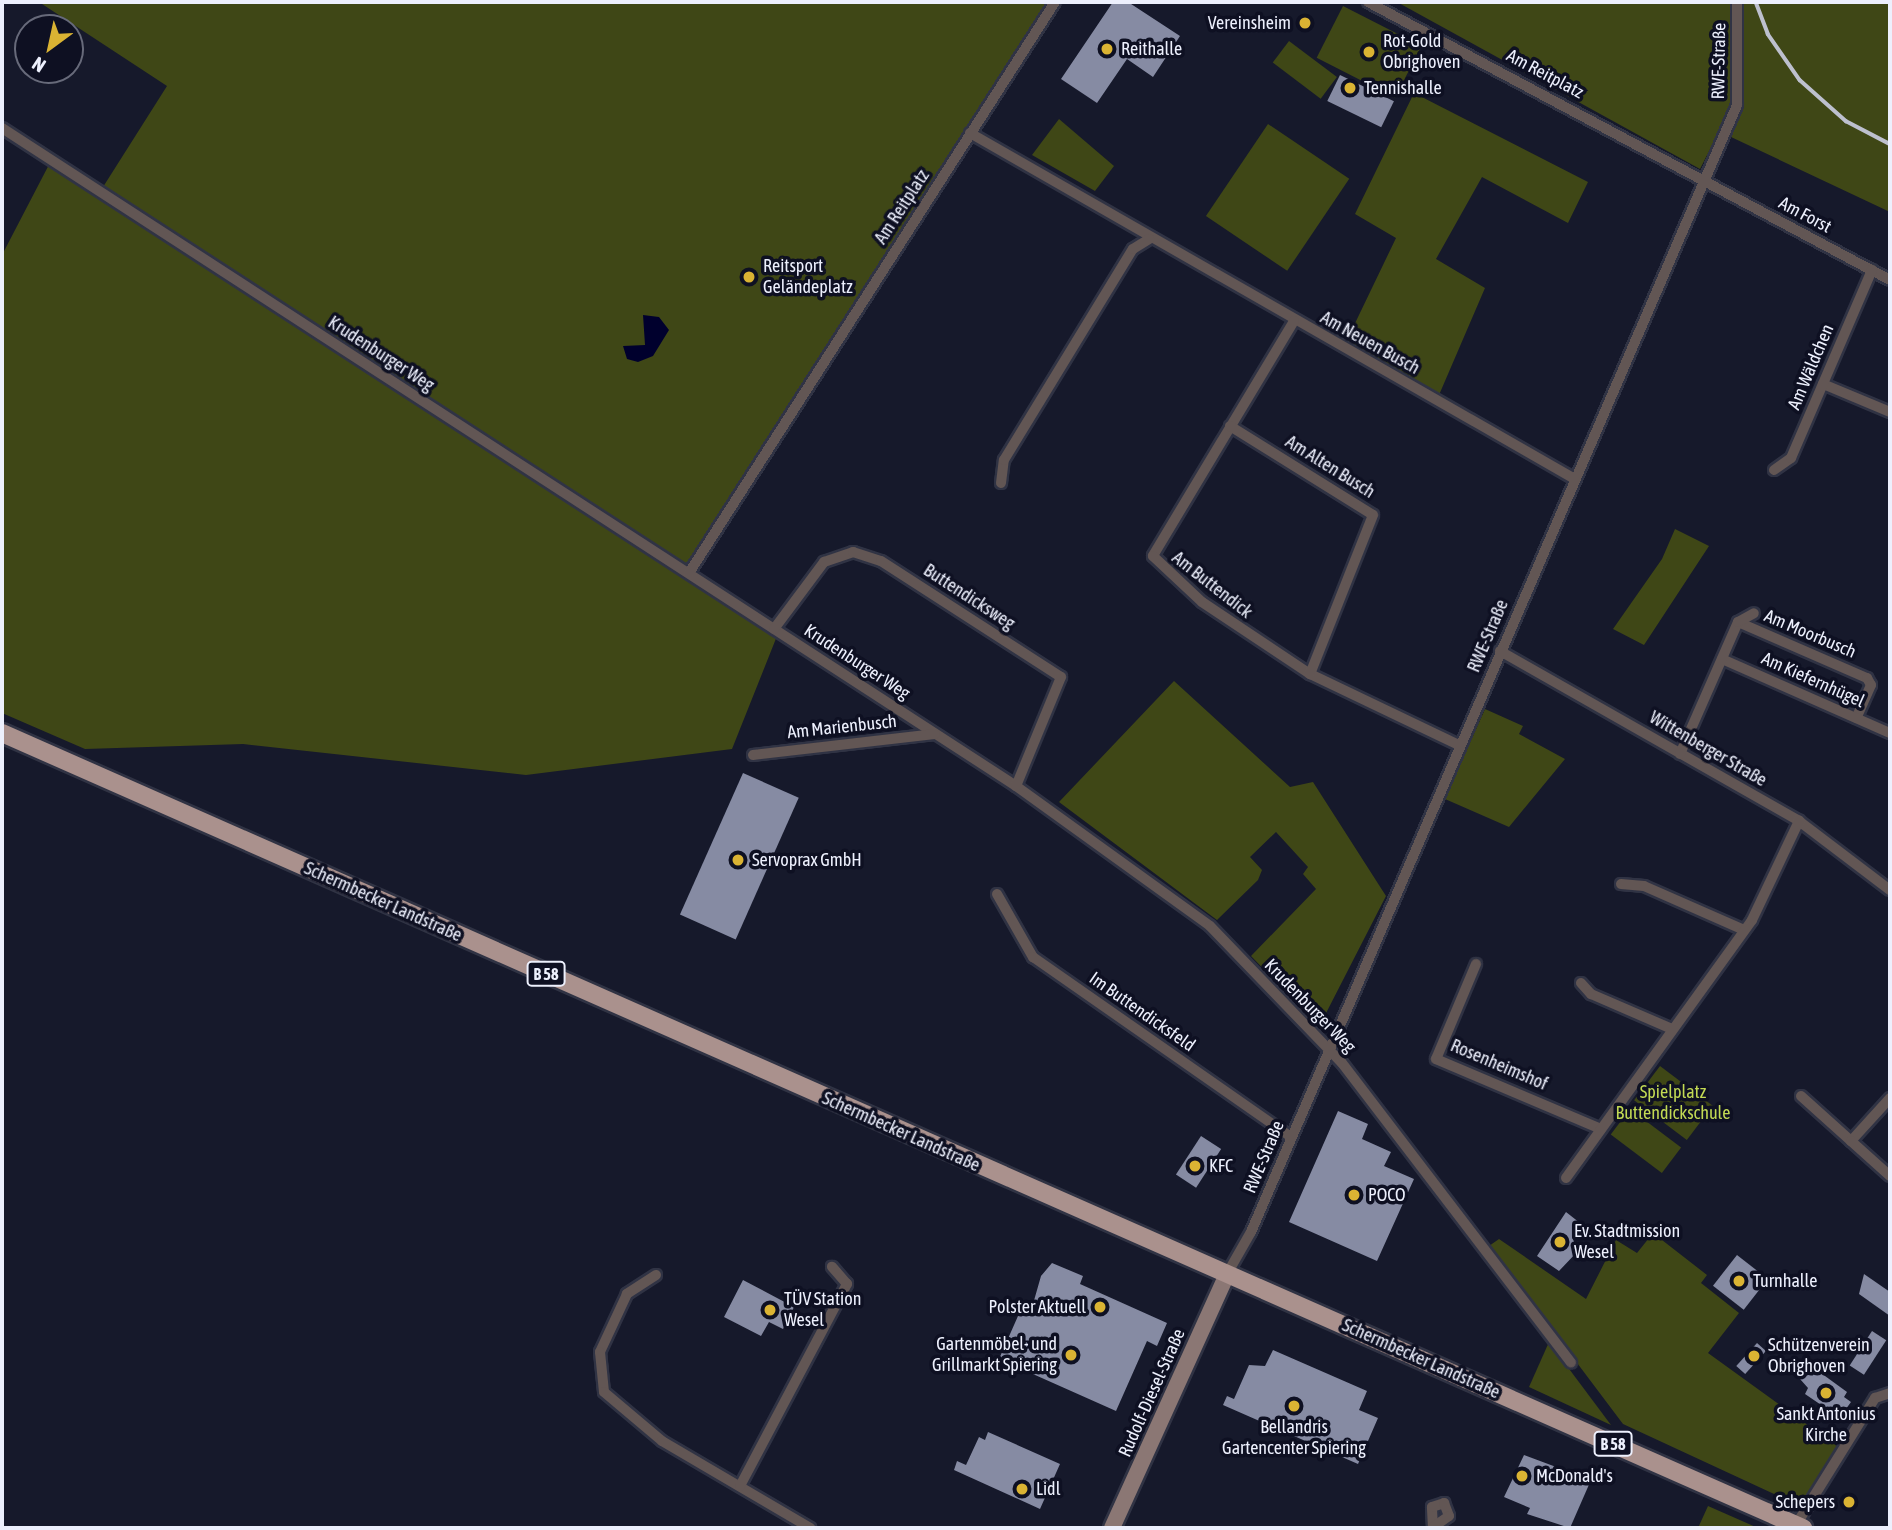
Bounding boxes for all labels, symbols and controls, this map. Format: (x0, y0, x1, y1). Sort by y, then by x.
place label: Vereinsheim (1208, 12, 1291, 34)
north arrow (14, 14, 84, 84)
marker: Vereinsheim (1297, 15, 1313, 31)
street label: RWE-Straße (1708, 22, 1730, 100)
place label: Rot-Gold Obrighoven (1383, 31, 1460, 74)
place label: Reithalle (1121, 38, 1182, 60)
marker: Reithalle (1099, 41, 1115, 57)
marker: Rot-Gold Obrighoven (1361, 44, 1377, 60)
street label: Am Reitplatz (1503, 45, 1587, 103)
text: N (28, 53, 49, 77)
place label: Tennishalle (1364, 77, 1442, 99)
marker: Tennishalle (1342, 80, 1358, 96)
street label: Am Reitplatz (870, 166, 934, 248)
street label: Am Forst (1775, 192, 1835, 238)
place label: Reitsport Geländeplatz (763, 256, 853, 298)
marker: Reitsport Geländeplatz (741, 269, 757, 285)
street label: Am Neuen Busch (1317, 307, 1423, 379)
street label: Krudenburger Weg (324, 312, 438, 396)
street label: Am Wäldchen (1783, 321, 1839, 413)
street label: Am Alten Busch (1281, 431, 1379, 503)
street label: Am Buttendick (1168, 547, 1256, 623)
street label: Buttendicksweg (919, 560, 1019, 634)
street label: RWE-Straße (1463, 596, 1513, 676)
street label: Am Moorbusch (1761, 605, 1859, 663)
street label: Krudenburger Weg (800, 620, 914, 704)
street label: Am Kiefernhügel (1758, 648, 1868, 712)
street label: Wittenberger Straße (1646, 707, 1770, 791)
street label: Am Marienbusch (786, 711, 898, 743)
place label: Servoprax GmbH (752, 849, 862, 871)
marker: Servoprax GmbH (730, 852, 746, 868)
street label: Schermbecker Landstraße (301, 858, 465, 946)
street label: Krudenburger Weg (1260, 955, 1360, 1057)
road number: B 58 (525, 962, 567, 986)
street label: Im Buttendicksfeld (1085, 968, 1199, 1056)
street label: Rosenheimshof (1447, 1035, 1551, 1095)
park label: Spielplatz Buttendickschule (1616, 1082, 1730, 1124)
street label: Schermbecker Landstraße (819, 1088, 983, 1176)
street label: RWE-Straße (1239, 1117, 1289, 1197)
place label: KFC (1209, 1155, 1233, 1177)
marker: KFC (1187, 1158, 1203, 1174)
place label: POCO (1368, 1184, 1406, 1206)
marker: POCO (1346, 1187, 1362, 1203)
place label: Ev. Stadtmission Wesel (1574, 1221, 1680, 1264)
marker: Ev. Stadtmission Wesel (1552, 1234, 1568, 1250)
place label: Turnhalle (1753, 1270, 1817, 1292)
marker: Turnhalle (1731, 1273, 1747, 1289)
place label: TÜV Station Wesel (784, 1289, 861, 1332)
place label: Polster Aktuell (988, 1296, 1086, 1318)
marker: Polster Aktuell (1092, 1299, 1108, 1315)
marker: TÜV Station Wesel (762, 1302, 778, 1318)
street label: Schermbecker Landstraße (1339, 1315, 1503, 1403)
street label: Rudolf-Diesel-Straße (1114, 1326, 1190, 1460)
place label: Gartenmöbel- und Grillmarkt Spiering (932, 1334, 1057, 1376)
place label: Schützenverein Obrighoven (1768, 1335, 1870, 1378)
marker: Gartenmöbel- und Grillmarkt Spiering (1063, 1347, 1079, 1363)
marker: Schützenverein Obrighoven (1746, 1348, 1762, 1364)
marker: Sankt Antonius Kirche (1818, 1385, 1834, 1401)
marker: Bellandris Gartencenter Spiering (1286, 1398, 1302, 1414)
place label: Sankt Antonius Kirche (1776, 1404, 1876, 1446)
place label: Bellandris Gartencenter Spiering (1222, 1417, 1366, 1460)
road number: B 58 (1592, 1432, 1634, 1456)
place label: McDonald's (1536, 1465, 1613, 1487)
marker: McDonald's (1514, 1468, 1530, 1484)
place label: Lidl (1036, 1478, 1060, 1500)
marker: Lidl (1014, 1481, 1030, 1497)
place label: Schepers (1776, 1491, 1835, 1513)
marker: Schepers (1841, 1494, 1857, 1510)

